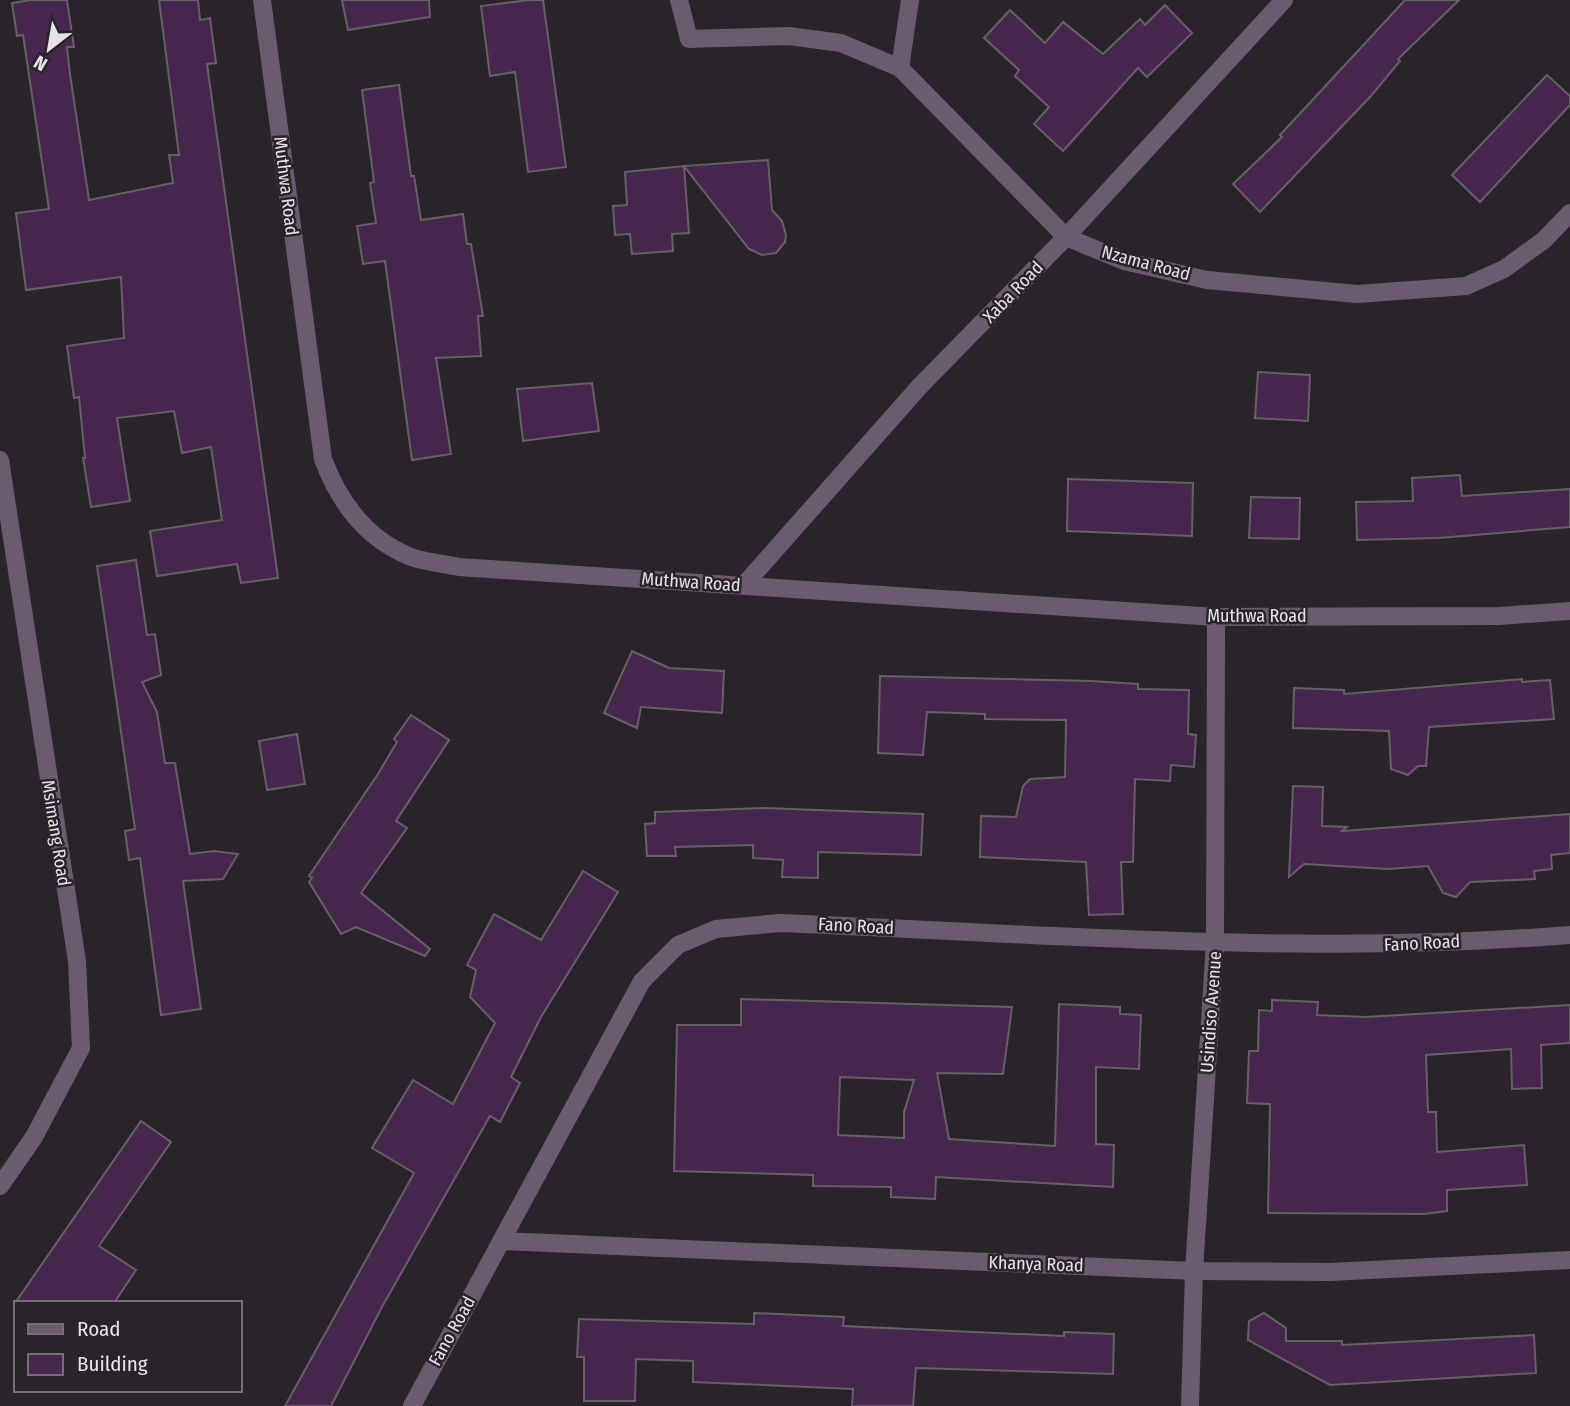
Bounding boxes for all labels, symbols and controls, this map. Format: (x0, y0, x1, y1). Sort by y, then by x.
north arrow (14, 14, 84, 84)
text: N (30, 50, 51, 76)
street label: Muthwa Road (269, 135, 303, 237)
street label: Nzama Road (1099, 241, 1193, 285)
street label: Xaba Road (978, 257, 1048, 327)
street label: Muthwa Road (641, 568, 741, 596)
street label: Muthwa Road (1207, 605, 1307, 627)
street label: Msimang Road (37, 778, 75, 888)
street label: Fano Road (817, 913, 895, 939)
street label: Fano Road (1383, 930, 1461, 956)
street label: Usindiso Avenue (1196, 950, 1226, 1074)
street label: Khanya Road (988, 1251, 1084, 1277)
street label: Fano Road (424, 1292, 480, 1370)
legend (14, 1301, 242, 1392)
text: Road (77, 1316, 121, 1342)
text: Building (77, 1351, 148, 1377)

